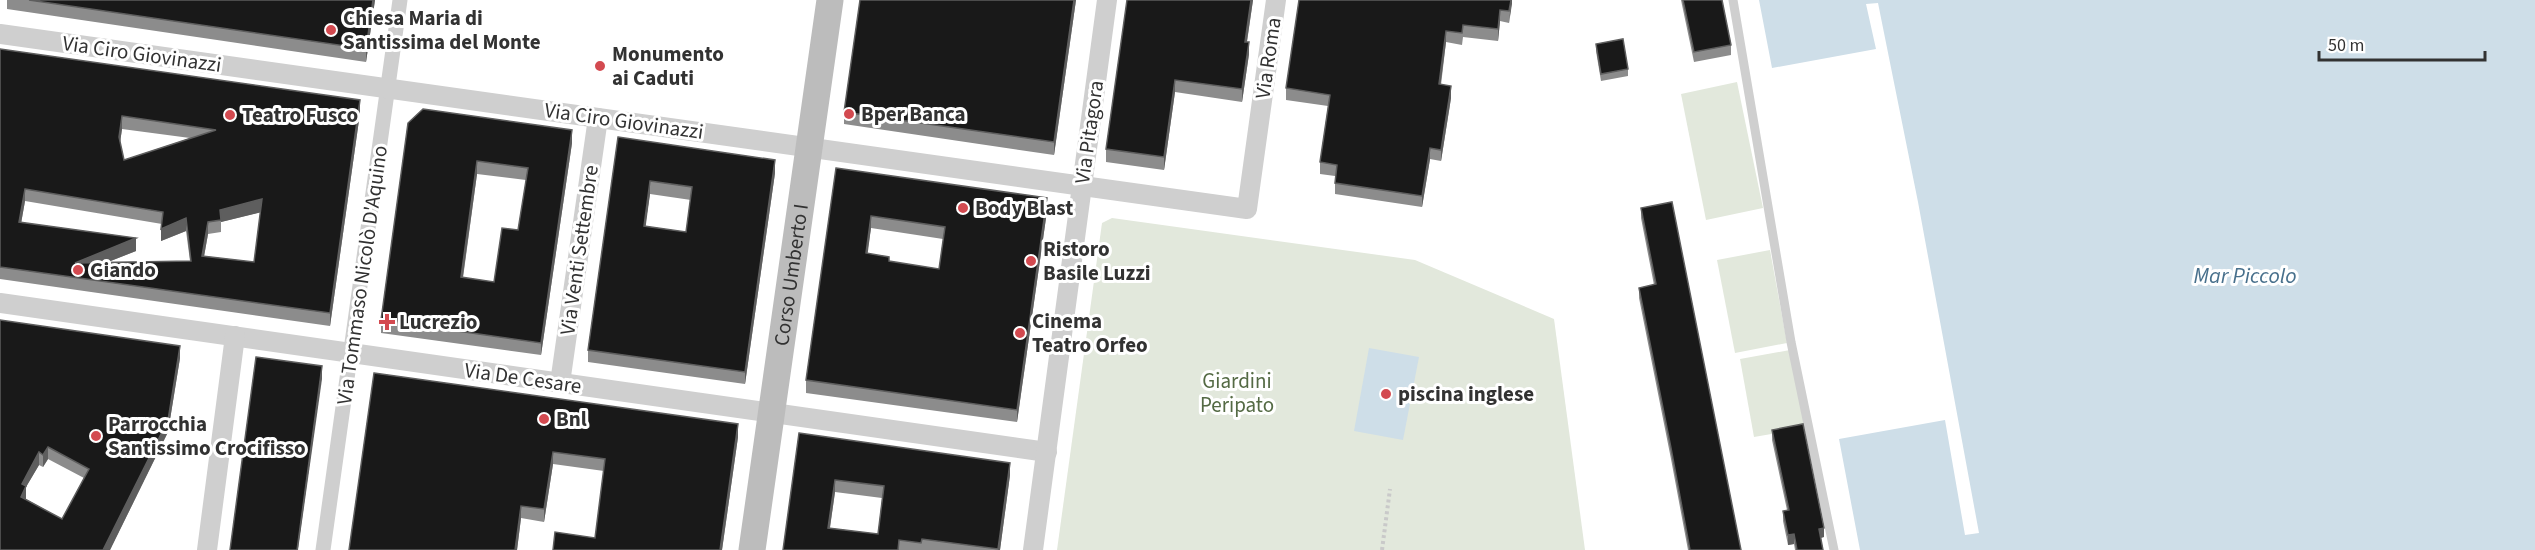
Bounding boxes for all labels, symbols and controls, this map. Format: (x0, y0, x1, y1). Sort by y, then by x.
place label: Chiesa Maria di Santissima del Monte (343, 3, 541, 57)
street label: Via Roma (1247, 15, 1289, 101)
marker: Chiesa Maria di Santissima del Monte (324, 23, 338, 37)
scale bar (2319, 24, 2486, 62)
street label: Via Ciro Giovinazzi (61, 28, 223, 80)
text: 50 m (2328, 33, 2364, 58)
place label: Monumento ai Caduti (612, 39, 724, 93)
marker: Monumento ai Caduti (593, 59, 607, 73)
street label: Via Pitagora (1067, 78, 1111, 186)
street label: Via Ciro Giovinazzi (543, 95, 705, 147)
place label: Bper Banca (861, 99, 966, 129)
place label: Teatro Fusco (242, 100, 358, 130)
marker: Bper Banca (842, 107, 856, 121)
marker: Teatro Fusco (223, 108, 237, 122)
street label: Via Tommaso Nicolò D'Aquino (329, 143, 395, 407)
street label: Via Venti Settembre (552, 163, 606, 337)
place label: Body Blast (975, 193, 1073, 223)
marker: Body Blast (956, 201, 970, 215)
street label: Corso Umberto I (766, 202, 816, 348)
place label: Ristoro Basile Luzzi (1043, 234, 1151, 288)
marker: Ristoro Basile Luzzi (1024, 254, 1038, 268)
place label: Giando (90, 255, 156, 285)
water label: Mar Piccolo (2193, 260, 2297, 292)
marker: Giando (71, 263, 85, 277)
place label: Cinema Teatro Orfeo (1032, 306, 1148, 360)
place label: Lucrezio (399, 307, 477, 337)
marker: Lucrezio (380, 315, 394, 329)
marker: Cinema Teatro Orfeo (1013, 326, 1027, 340)
street label: Via De Cesare (463, 355, 583, 401)
park label: Giardini Peripato (1200, 366, 1274, 420)
place label: piscina inglese (1398, 379, 1534, 409)
marker: piscina inglese (1379, 387, 1393, 401)
place label: Bnl (556, 404, 587, 434)
place label: Parrocchia Santissimo Crocifisso (108, 409, 306, 463)
marker: Bnl (537, 412, 551, 426)
marker: Parrocchia Santissimo Crocifisso (89, 429, 103, 443)

